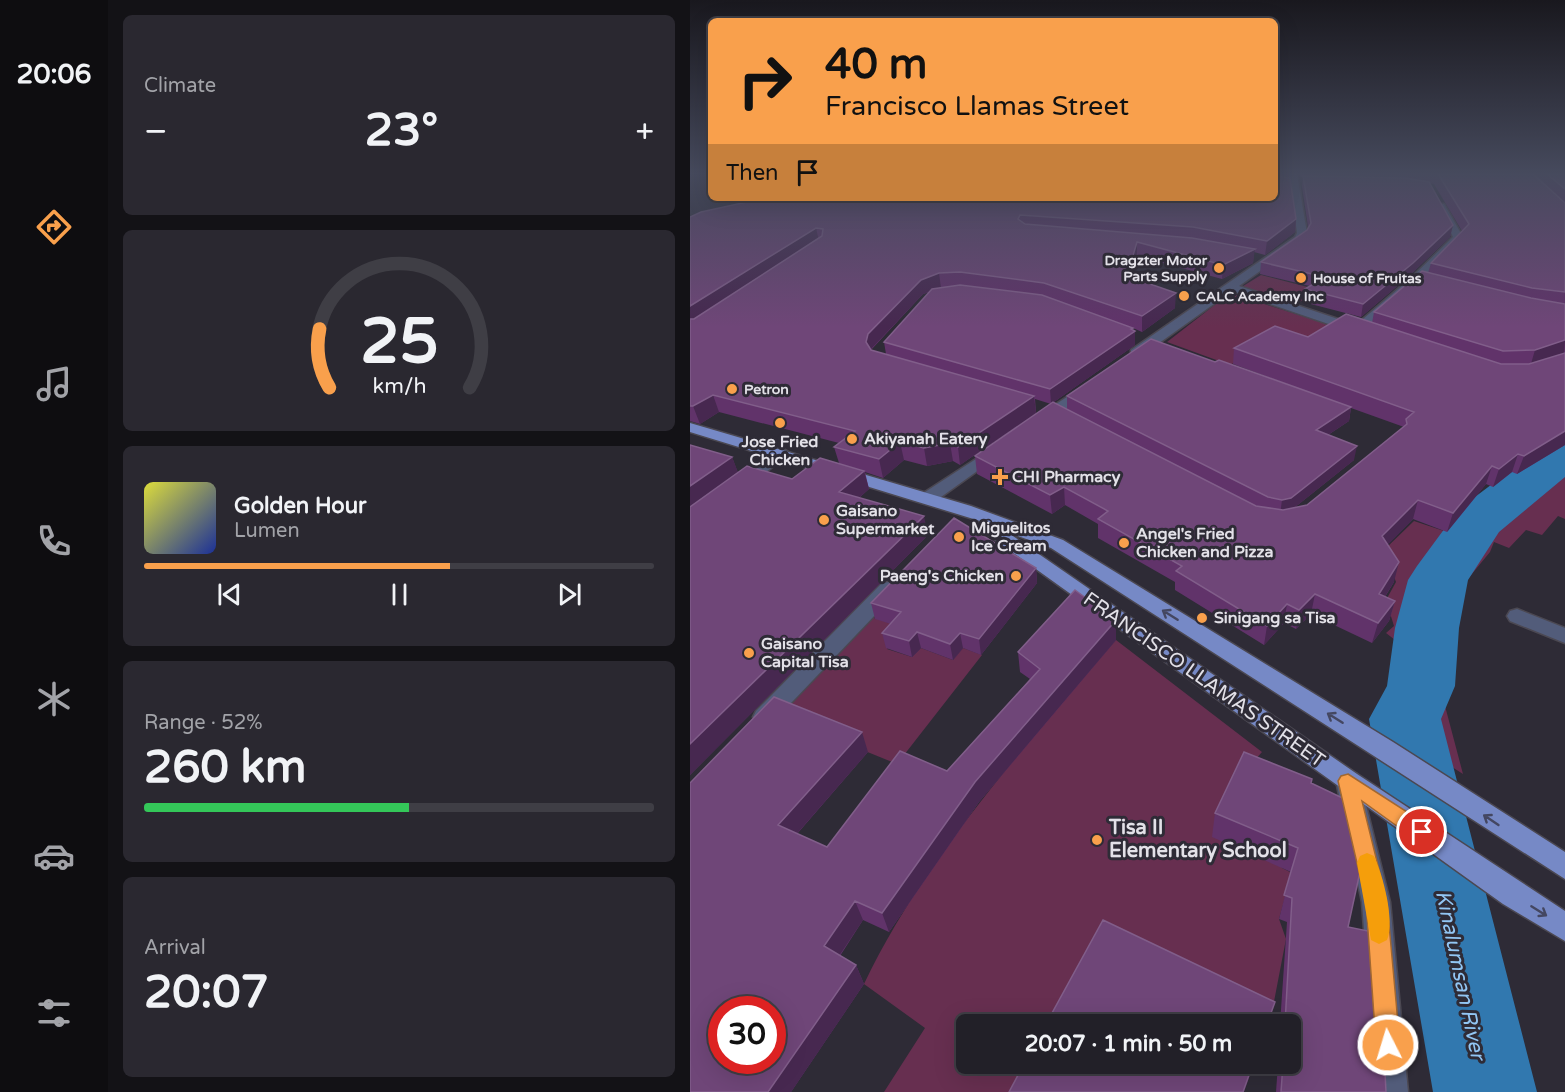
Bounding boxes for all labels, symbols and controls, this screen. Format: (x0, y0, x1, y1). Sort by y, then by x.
text: 40 m (825, 39, 927, 90)
icon: right (726, 42, 804, 120)
text: 20:06 (17, 58, 91, 91)
text: Climate (144, 74, 216, 98)
text: Francisco Llamas Street (825, 90, 1129, 123)
text: 23° (365, 104, 438, 158)
text: − (144, 112, 168, 151)
text: + (635, 112, 654, 151)
icon: arrive (791, 156, 824, 189)
text: Then (726, 160, 779, 186)
icon: directions (33, 206, 75, 248)
place label: Dragzter Motor Parts Supply (1104, 252, 1208, 285)
marker: Dragzter Motor Parts Supply (1212, 261, 1226, 275)
place label: House of Fruitas (1313, 270, 1422, 287)
marker: House of Fruitas (1294, 271, 1308, 285)
place label: CALC Academy Inc (1196, 288, 1324, 305)
marker: CALC Academy Inc (1177, 289, 1191, 303)
text: 25 (360, 305, 438, 380)
icon: music (33, 363, 75, 405)
text: km/h (372, 373, 426, 399)
place label: Petron (744, 381, 789, 398)
marker: Petron (725, 382, 739, 396)
marker: Jose Fried Chicken (773, 416, 787, 430)
place label: Akiyanah Eatery (864, 429, 988, 449)
place label: Jose Fried Chicken (741, 432, 818, 470)
marker: Akiyanah Eatery (845, 432, 859, 446)
place label: CHI Pharmacy (1012, 467, 1121, 487)
marker: CHI Pharmacy (993, 470, 1007, 484)
text: Golden Hour (234, 493, 366, 519)
place label: Gaisano Supermarket (836, 501, 935, 539)
marker: Gaisano Supermarket (817, 513, 831, 527)
place label: Miguelitos Ice Cream (971, 518, 1051, 556)
text: Lumen (234, 519, 300, 543)
icon: phone (33, 520, 75, 562)
place label: Angel's Fried Chicken and Pizza (1136, 524, 1273, 562)
marker: Miguelitos Ice Cream (952, 530, 966, 544)
marker: Angel's Fried Chicken and Pizza (1117, 536, 1131, 550)
place label: Paeng's Chicken (880, 566, 1004, 586)
marker: Paeng's Chicken (1009, 569, 1023, 583)
icon: previous (213, 578, 246, 611)
icon: pause (383, 578, 416, 611)
icon: next (553, 578, 586, 611)
street label: FRANCISCO LLAMAS STREET (1079, 587, 1329, 773)
one-way arrow (1162, 608, 1179, 620)
place label: Sinigang sa Tisa (1214, 608, 1336, 628)
marker: Sinigang sa Tisa (1195, 611, 1209, 625)
place label: Gaisano Capital Tisa (761, 634, 849, 672)
marker: Gaisano Capital Tisa (742, 646, 756, 660)
icon: climate (33, 678, 75, 720)
text: Range · 52% (144, 711, 263, 735)
one-way arrow (1327, 712, 1344, 725)
text: 260 km (144, 741, 306, 795)
pin (1396, 806, 1447, 857)
one-way arrow (1483, 813, 1500, 825)
icon: arrive (1405, 815, 1438, 848)
place label: Tisa II Elementary School (1108, 816, 1287, 863)
marker: Tisa II Elementary School (1090, 833, 1104, 847)
icon: car (33, 835, 75, 877)
water label: Kinalumsan River (1430, 888, 1491, 1065)
one-way arrow (1530, 906, 1547, 918)
text: Arrival (144, 936, 206, 960)
text: 20:07 (144, 966, 269, 1020)
icon: filters (33, 992, 75, 1034)
speed limit sign: 30 (708, 996, 786, 1074)
position arrow (1356, 1013, 1420, 1077)
text: 20:07 · 1 min · 50 m (1025, 1031, 1232, 1057)

